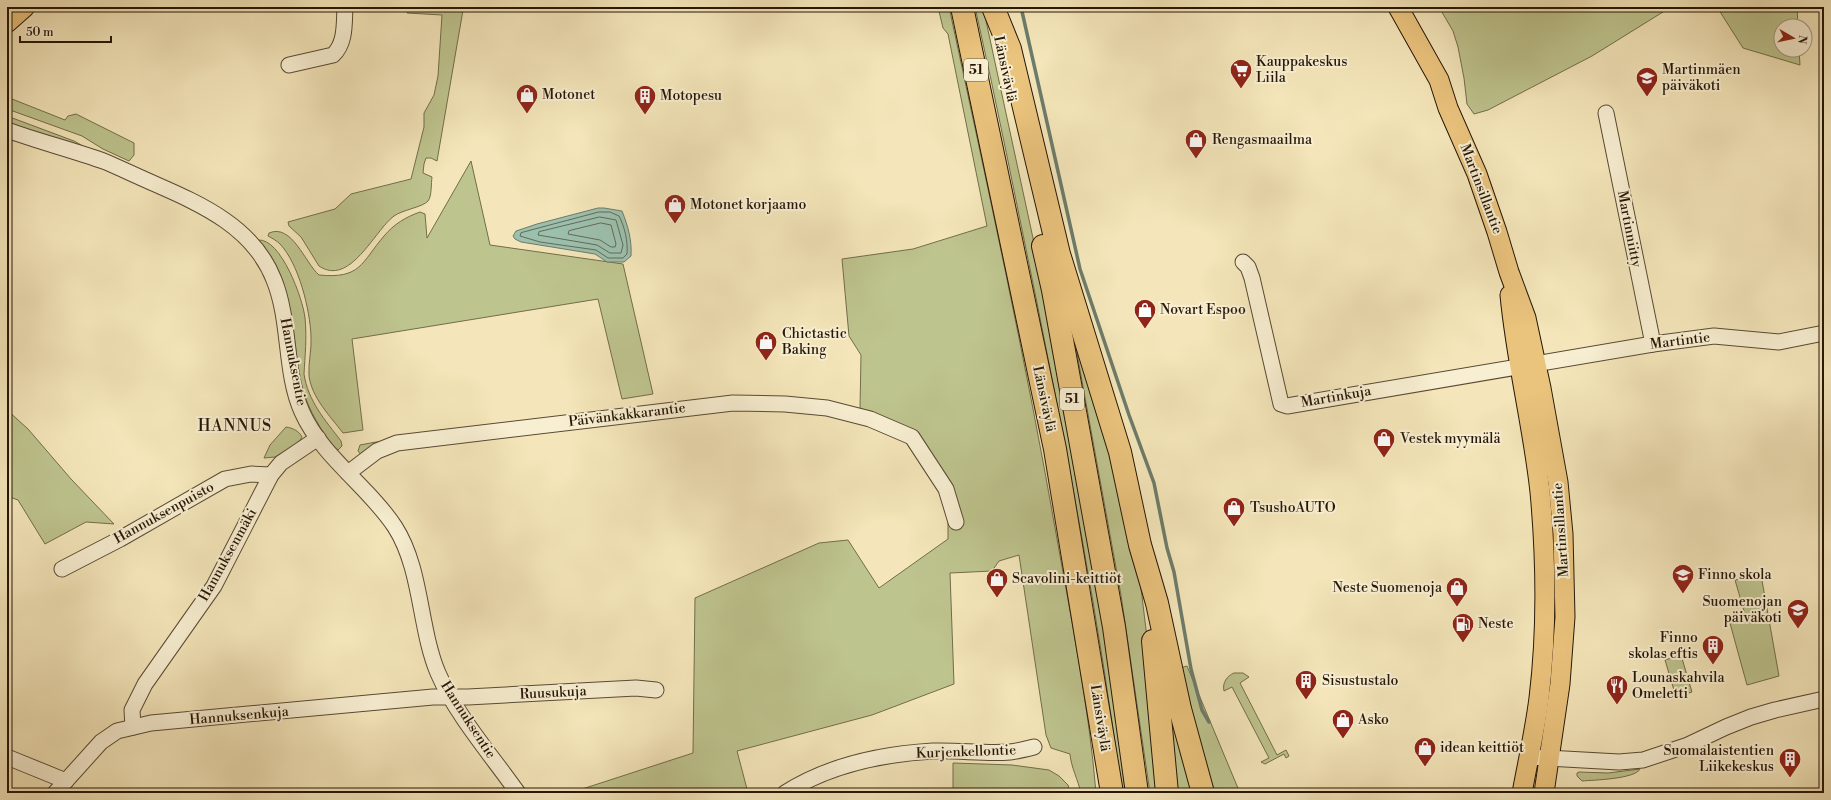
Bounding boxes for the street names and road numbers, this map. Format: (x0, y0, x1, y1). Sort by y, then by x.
street label: Länsiväylä (989, 34, 1021, 105)
road number: 51 (964, 59, 988, 81)
street label: Martinsillantie (1456, 141, 1506, 237)
street label: Martinniitty (1613, 189, 1645, 269)
street label: Hannuksentie (276, 317, 310, 407)
street label: Martintie (1649, 328, 1711, 354)
street label: Länsiväylä (1028, 364, 1060, 435)
street label: Martinkuja (1299, 382, 1374, 412)
road number: 51 (1060, 388, 1084, 410)
street label: Päivänkakkarantie (567, 399, 687, 431)
street label: Hannuksenpuisto (111, 478, 217, 548)
street label: Martinsillantie (1549, 482, 1573, 578)
street label: Hannuksenmäki (195, 505, 261, 605)
street label: Hannuksentie (436, 678, 500, 762)
street label: Ruusukuja (519, 682, 588, 704)
street label: Länsiväylä (1086, 683, 1114, 754)
street label: Hannuksenkuja (189, 703, 290, 729)
street label: Kurjenkellontie (916, 741, 1016, 763)

